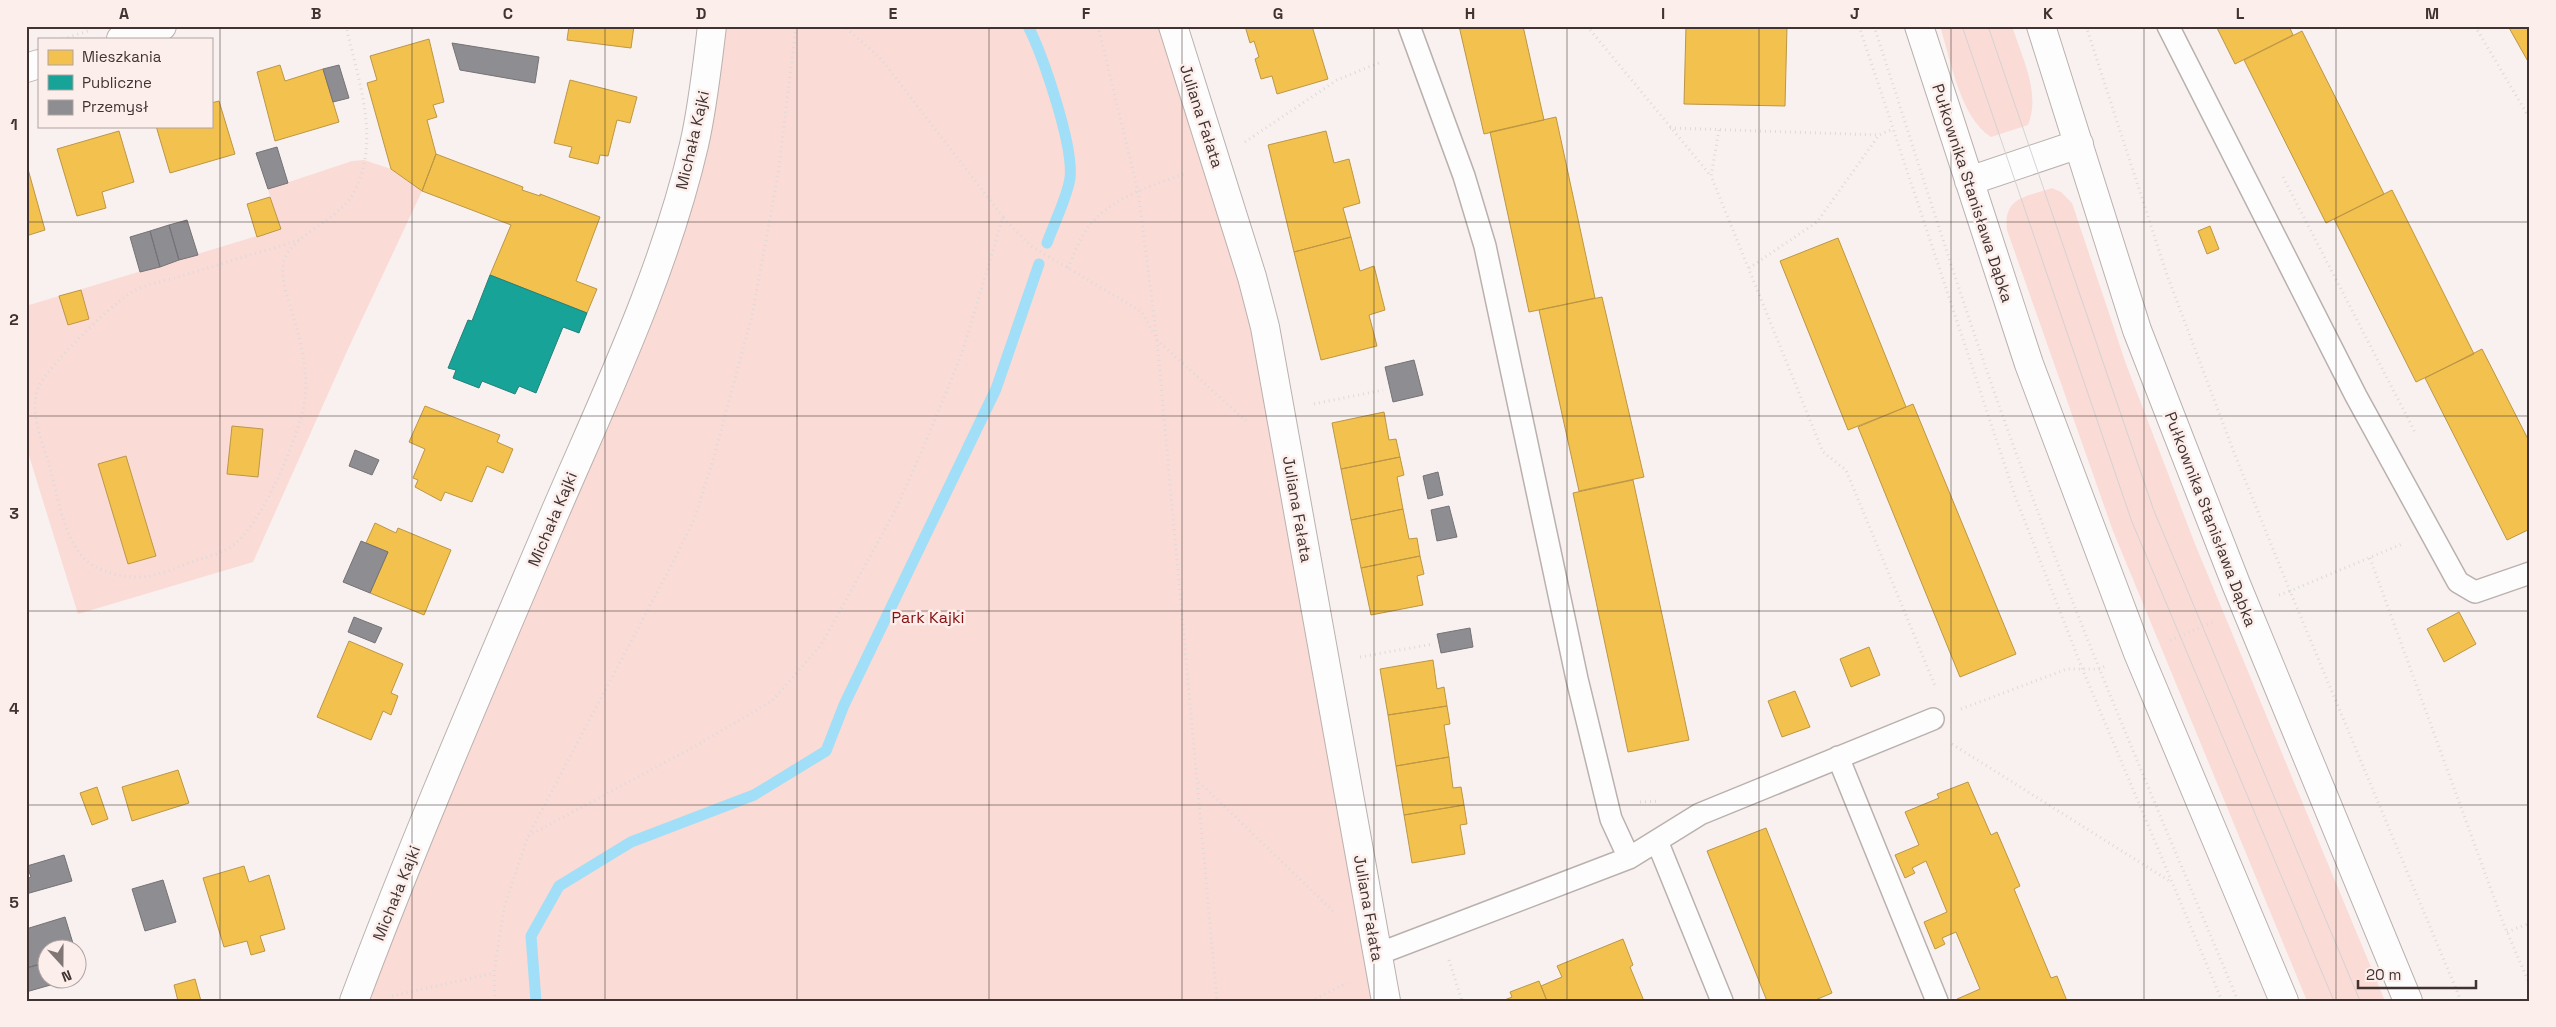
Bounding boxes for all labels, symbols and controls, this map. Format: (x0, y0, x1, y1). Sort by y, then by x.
text: A (119, 3, 129, 24)
text: B (311, 3, 321, 24)
text: C (503, 3, 513, 24)
text: D (696, 3, 706, 24)
text: E (889, 3, 898, 24)
text: F (1082, 3, 1091, 24)
text: G (1273, 3, 1283, 24)
text: H (1465, 3, 1475, 24)
text: I (1661, 3, 1665, 24)
text: J (1850, 3, 1860, 24)
text: K (2043, 3, 2053, 24)
text: L (2236, 3, 2245, 24)
text: M (2425, 3, 2439, 24)
legend (38, 38, 212, 128)
text: Mieszkania (82, 47, 162, 66)
street label: Juliana Fałata (1175, 62, 1228, 171)
text: Publiczne (82, 73, 152, 92)
street label: Pułkownika Stanisława Dąbka (1927, 81, 2018, 305)
street label: Michała Kajki (671, 89, 714, 192)
text: Przemysł (82, 97, 149, 116)
text: 1 (10, 114, 18, 135)
text: 2 (9, 309, 19, 330)
street label: Pułkownika Stanisława Dąbka (2160, 409, 2261, 630)
street label: Juliana Fałata (1278, 454, 1317, 564)
street label: Michała Kajki (523, 469, 582, 570)
text: 3 (9, 503, 19, 524)
park label: Park Kajki (892, 607, 964, 628)
text: 4 (9, 698, 19, 719)
street label: Michała Kajki (368, 842, 425, 944)
street label: Juliana Fałata (1349, 853, 1388, 963)
text: 5 (9, 892, 19, 913)
north arrow (38, 940, 88, 990)
scale bar (2358, 957, 2476, 989)
text: 20 m (2366, 965, 2401, 984)
text: N (59, 966, 74, 986)

